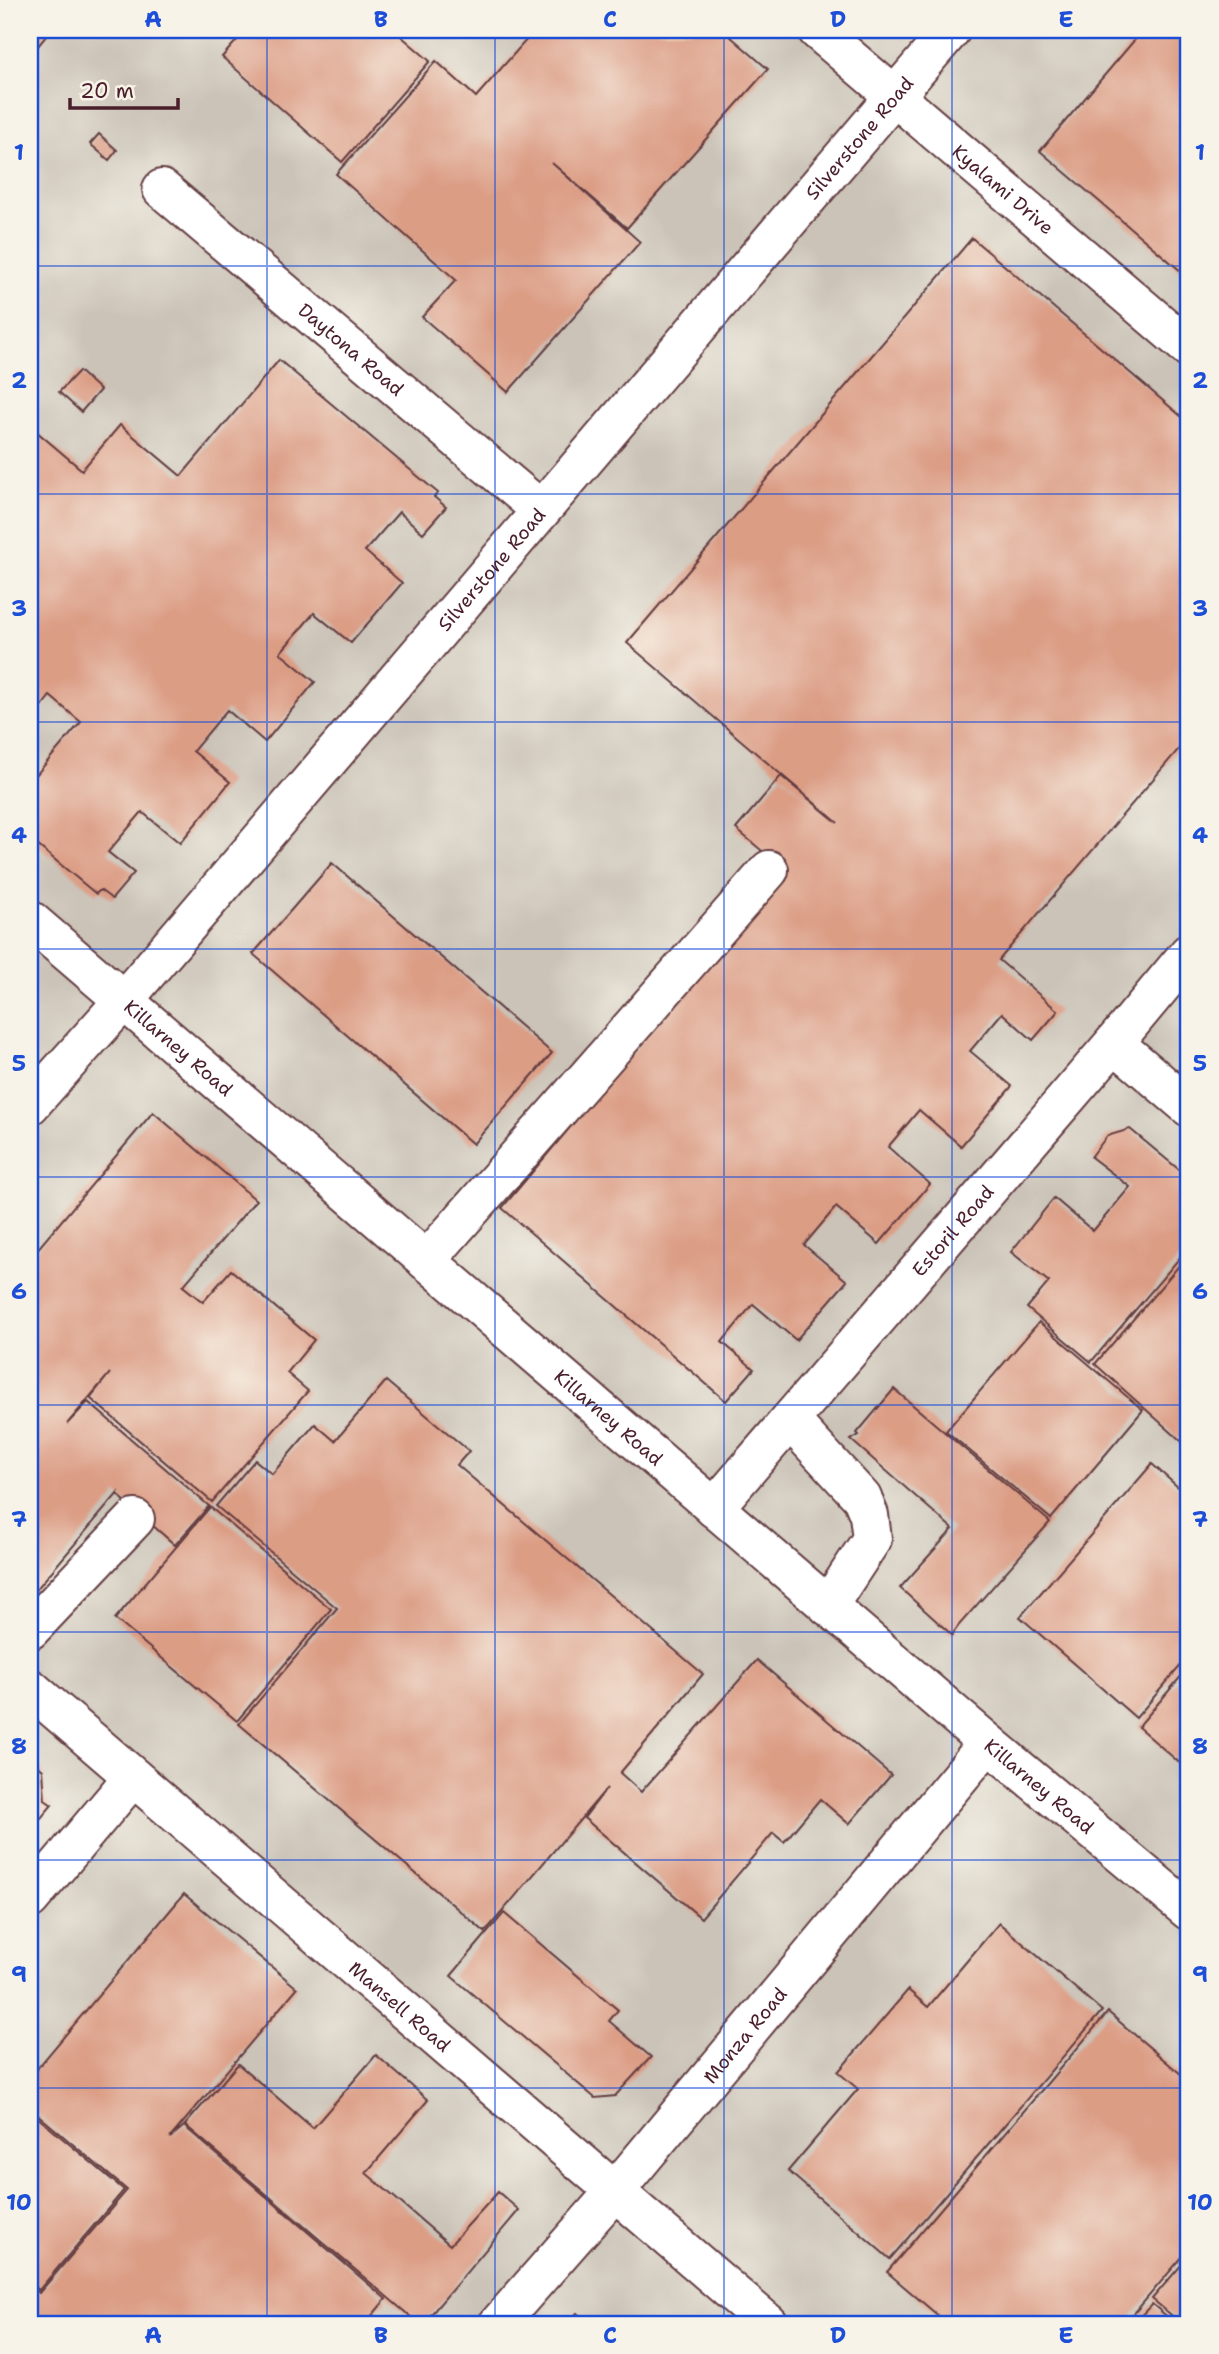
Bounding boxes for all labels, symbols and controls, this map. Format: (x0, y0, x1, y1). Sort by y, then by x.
text: A (144, 4, 162, 34)
text: B (374, 4, 388, 34)
text: C (603, 4, 617, 34)
text: D (830, 4, 846, 34)
text: E (1058, 4, 1074, 34)
scale bar (70, 66, 178, 110)
street label: Silverstone Road (800, 71, 919, 205)
text: 20 m (80, 77, 134, 105)
text: 1 (14, 137, 24, 167)
text: 1 (1195, 137, 1205, 167)
street label: Kyalami Drive (947, 139, 1059, 240)
street label: Daytona Road (293, 298, 409, 402)
text: 2 (11, 365, 27, 395)
text: 2 (1192, 365, 1208, 395)
street label: Silverstone Road (432, 503, 551, 636)
text: 3 (11, 593, 27, 623)
text: 3 (1192, 593, 1208, 623)
text: 4 (11, 820, 27, 850)
text: 4 (1192, 820, 1208, 850)
street label: Killarney Road (119, 994, 238, 1102)
text: 5 (12, 1048, 26, 1078)
text: 5 (1193, 1048, 1207, 1078)
street label: Estoril Road (907, 1180, 999, 1282)
text: 6 (11, 1276, 27, 1306)
text: 6 (1192, 1276, 1208, 1306)
street label: Killarney Road (549, 1364, 668, 1471)
text: 7 (11, 1504, 27, 1534)
text: 7 (1192, 1504, 1208, 1534)
text: 8 (11, 1731, 27, 1761)
text: 8 (1192, 1731, 1208, 1761)
street label: Killarney Road (979, 1733, 1099, 1840)
street label: Mansell Road (343, 1956, 456, 2058)
text: 9 (11, 1959, 27, 1989)
text: 9 (1192, 1959, 1208, 1989)
street label: Monza Road (698, 1982, 793, 2089)
text: 10 (6, 2187, 32, 2217)
text: 10 (1187, 2187, 1213, 2217)
text: A (144, 2320, 162, 2350)
text: B (374, 2320, 388, 2350)
text: C (603, 2320, 617, 2350)
text: D (830, 2320, 846, 2350)
text: E (1058, 2320, 1074, 2350)

